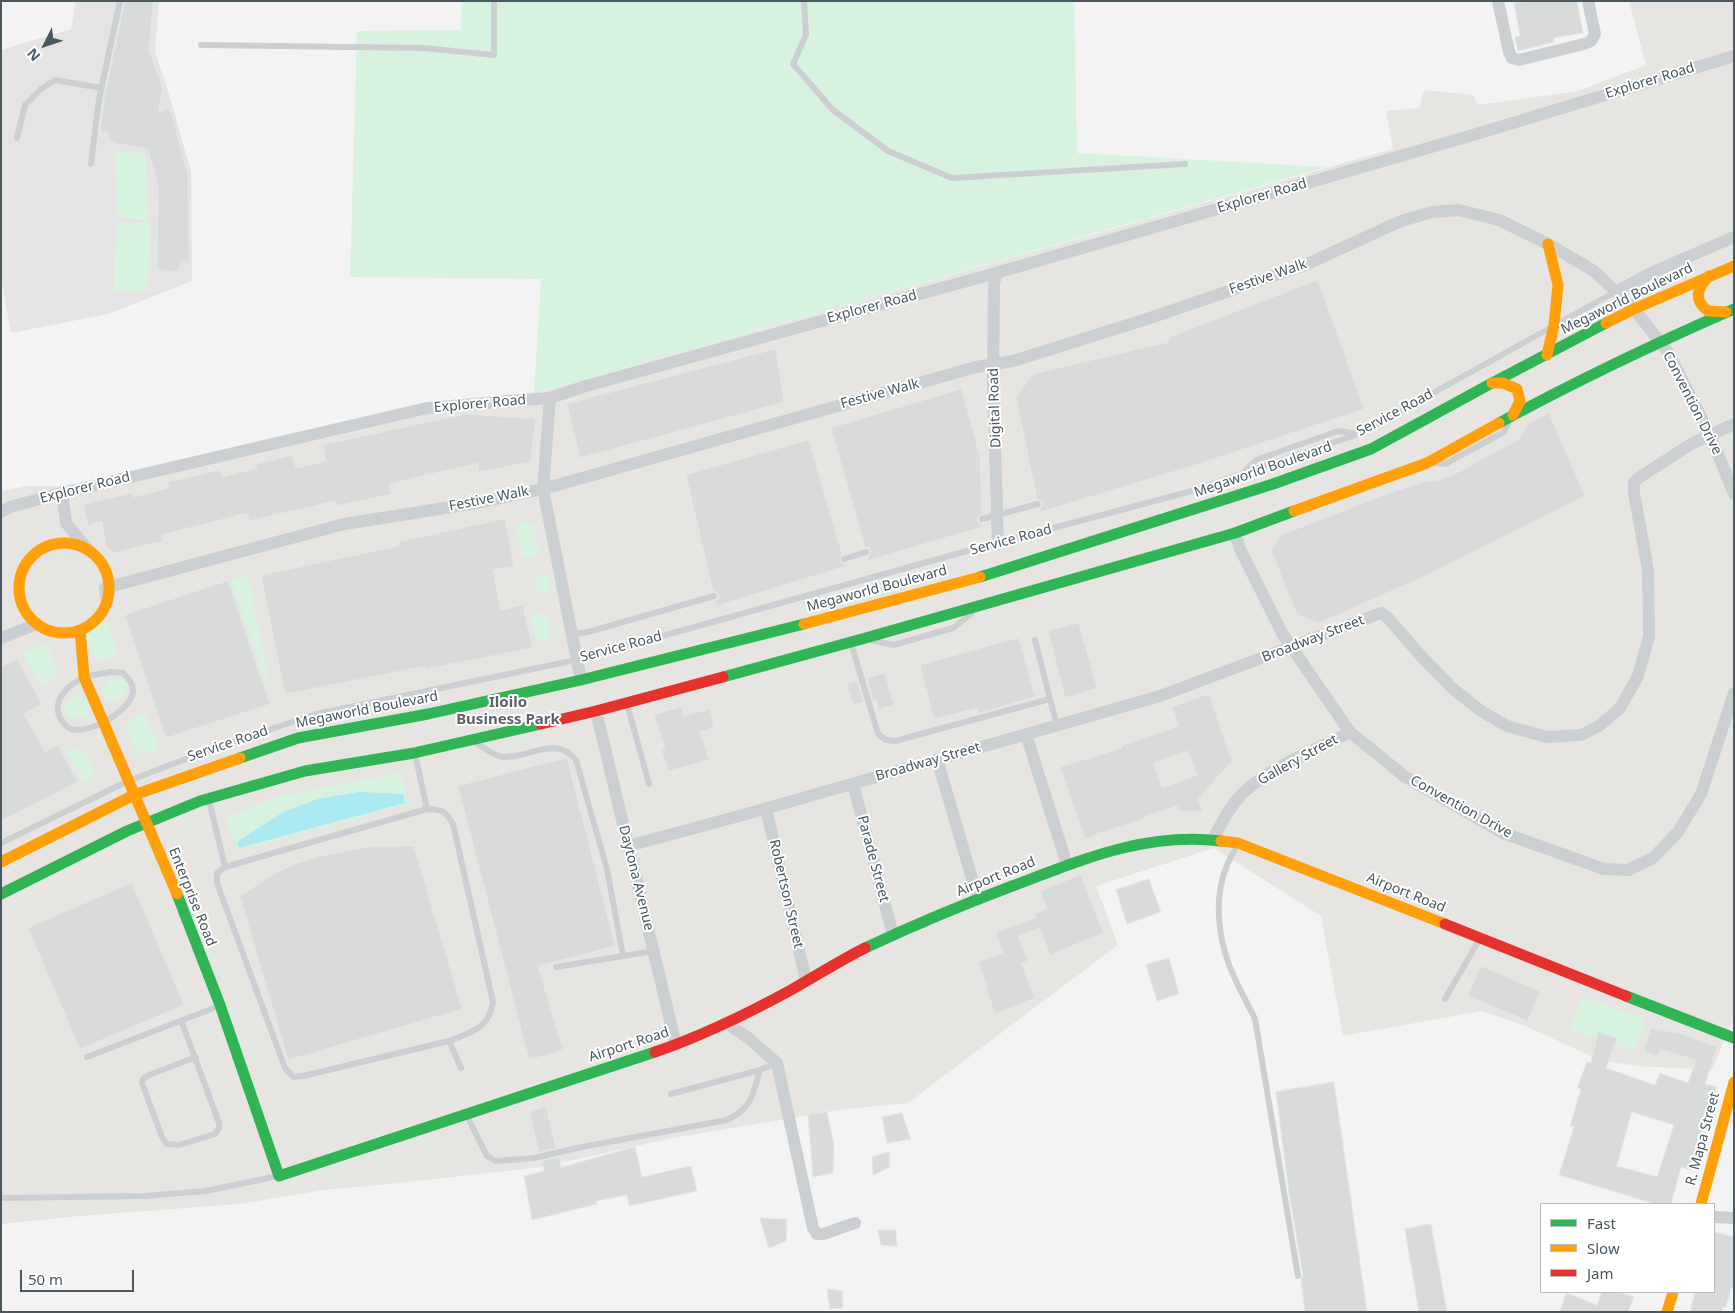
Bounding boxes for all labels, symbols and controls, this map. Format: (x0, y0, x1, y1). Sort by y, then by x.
north arrow (20, 20, 70, 70)
text: N (22, 45, 44, 66)
street label: Explorer Road (1603, 59, 1697, 103)
street label: Explorer Road (1215, 175, 1309, 217)
street label: Festive Walk (1227, 256, 1309, 298)
street label: Megaworld Boulevard (1558, 260, 1696, 338)
street label: Explorer Road (825, 287, 919, 327)
street label: Convention Drive (1659, 349, 1725, 457)
street label: Digital Road (985, 368, 1005, 448)
street label: Festive Walk (839, 375, 921, 413)
street label: Service Road (1354, 386, 1436, 440)
street label: Explorer Road (433, 392, 527, 416)
street label: Megaworld Boulevard (1192, 439, 1334, 501)
street label: Explorer Road (38, 469, 132, 507)
street label: Festive Walk (448, 483, 530, 515)
street label: Service Road (968, 521, 1054, 559)
street label: Megaworld Boulevard (805, 562, 949, 616)
street label: Broadway Street (1259, 612, 1367, 666)
street label: Service Road (578, 628, 664, 666)
street label: Megaworld Boulevard (294, 688, 440, 732)
district label: Iloilo Business Park (456, 694, 560, 729)
street label: Service Road (186, 722, 270, 766)
street label: Gallery Street (1255, 731, 1341, 789)
street label: Broadway Street (874, 739, 982, 785)
street label: Convention Drive (1407, 772, 1515, 842)
street label: Parade Street (853, 814, 893, 904)
street label: Daytona Avenue (615, 824, 657, 932)
street label: Robertson Street (765, 838, 807, 950)
street label: Enterprise Road (165, 845, 219, 949)
street label: Airport Road (954, 854, 1038, 900)
street label: Airport Road (1364, 870, 1448, 916)
street label: Airport Road (587, 1024, 671, 1066)
street label: R. Mapa Street (1682, 1091, 1724, 1187)
legend (1540, 1203, 1715, 1293)
text: Fast (1587, 1213, 1616, 1233)
text: Slow (1587, 1238, 1620, 1258)
scale bar (22, 1260, 136, 1292)
text: Jam (1587, 1263, 1614, 1283)
text: 50 m (28, 1269, 63, 1289)

